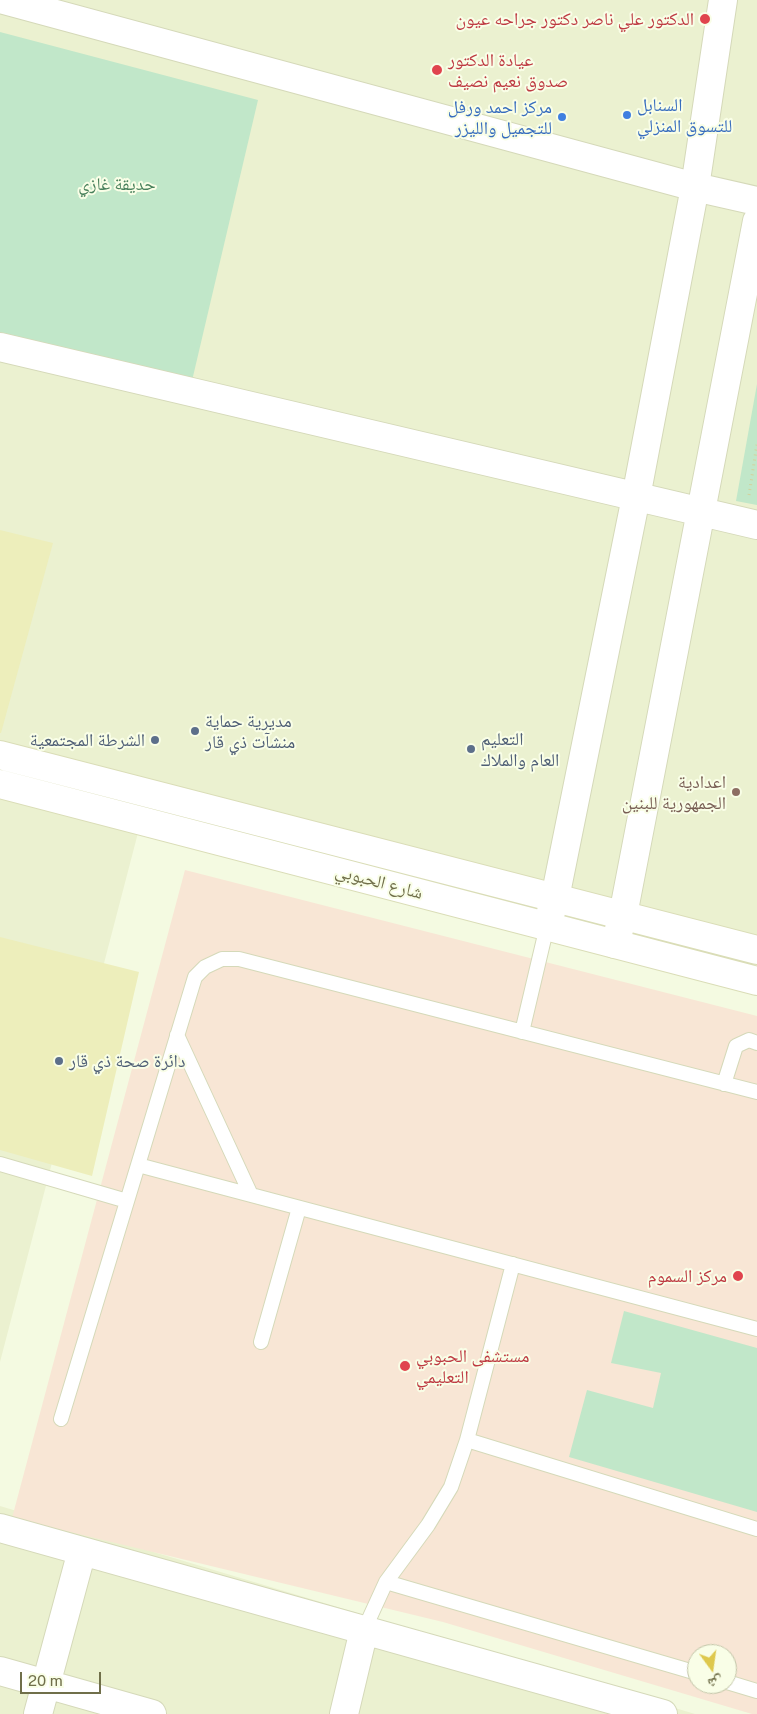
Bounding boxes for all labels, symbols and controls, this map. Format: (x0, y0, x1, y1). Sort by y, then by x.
place label: الدكتور علي ناصر دكتور جراحه عيون (455, 8, 694, 30)
marker: الدكتور علي ناصر دكتور جراحه عيون (698, 12, 712, 26)
place label: عيادة الدكتور صدوق نعيم نصيف (448, 49, 568, 92)
marker: عيادة الدكتور صدوق نعيم نصيف (430, 63, 444, 77)
place label: السنابل للتسوق المنزلي (637, 94, 732, 136)
place label: مركز احمد ورفل للتجميل والليزر (448, 96, 552, 138)
marker: السنابل للتسوق المنزلي (621, 109, 633, 121)
marker: مركز احمد ورفل للتجميل والليزر (556, 111, 568, 123)
park label: حديقة غازي (78, 173, 156, 195)
place label: مديرية حماية منشآت ذي قار (205, 710, 295, 752)
marker: مديرية حماية منشآت ذي قار (189, 725, 201, 737)
place label: التعليم العام والملاك (481, 728, 559, 771)
place label: الشرطة المجتمعية (30, 729, 145, 751)
marker: الشرطة المجتمعية (149, 734, 161, 746)
marker: التعليم العام والملاك (465, 743, 477, 755)
place label: اعدادية الجمهورية للبنين (622, 771, 726, 814)
marker: اعدادية الجمهورية للبنين (730, 786, 742, 798)
street label: شارع الحبوبي (333, 860, 425, 904)
place label: دائرة صحة ذي قار (69, 1050, 185, 1072)
marker: دائرة صحة ذي قار (53, 1055, 65, 1067)
place label: مركز السموم (648, 1265, 727, 1287)
marker: مركز السموم (731, 1269, 745, 1283)
place label: مستشفى الحبوبي التعليمي (416, 1345, 529, 1388)
marker: مستشفى الحبوبي التعليمي (398, 1359, 412, 1373)
north arrow (687, 1644, 737, 1694)
scale bar (22, 1662, 104, 1694)
text: 20 m (28, 1672, 63, 1689)
text: ش (706, 1673, 725, 1692)

